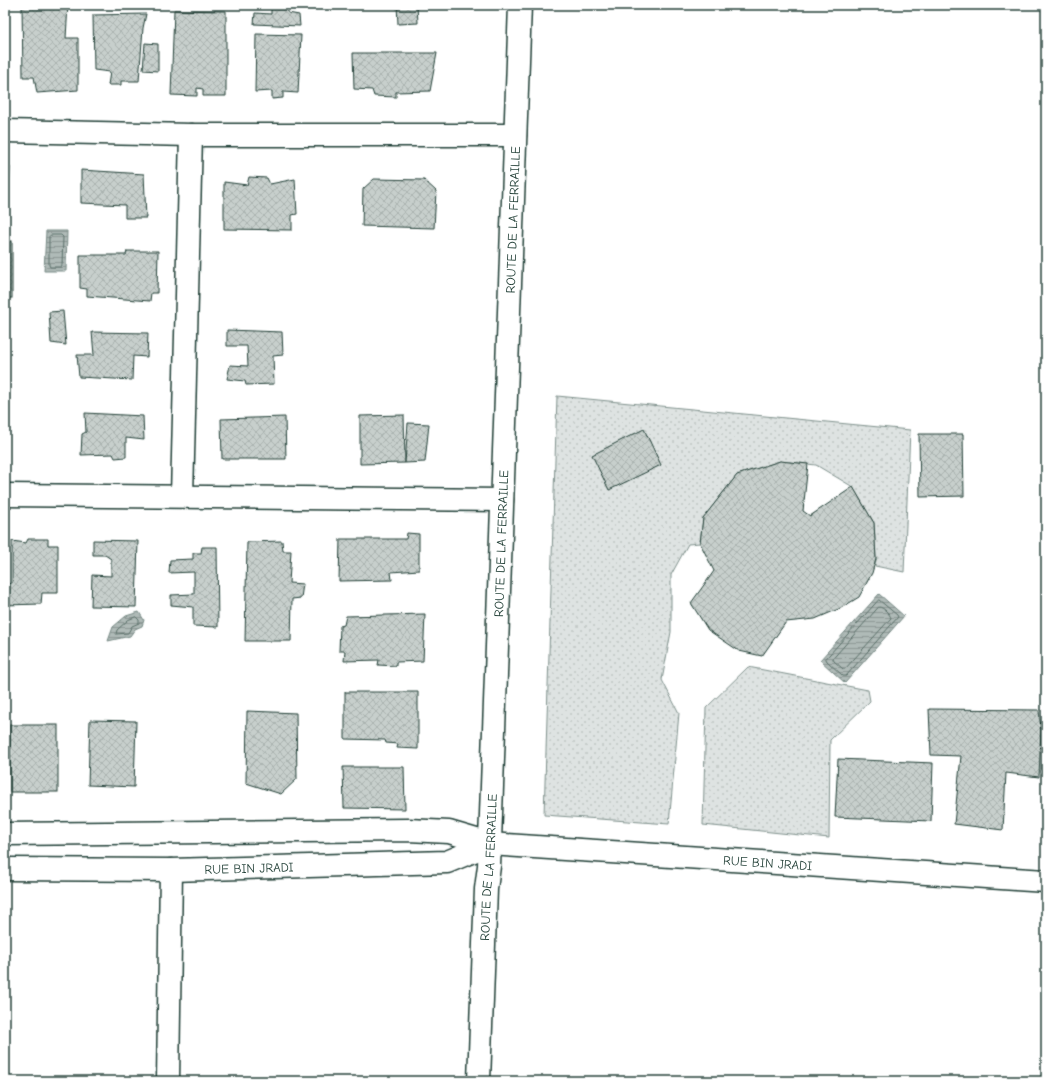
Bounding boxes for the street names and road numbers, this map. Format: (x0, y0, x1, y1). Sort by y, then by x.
street label: ROUTE DE LA FERRAILLE (502, 146, 522, 294)
street label: ROUTE DE LA FERRAILLE (491, 470, 511, 617)
street label: ROUTE DE LA FERRAILLE (477, 793, 499, 941)
street label: RUE BIN JRADI (723, 852, 813, 873)
street label: RUE BIN JRADI (204, 859, 294, 877)

